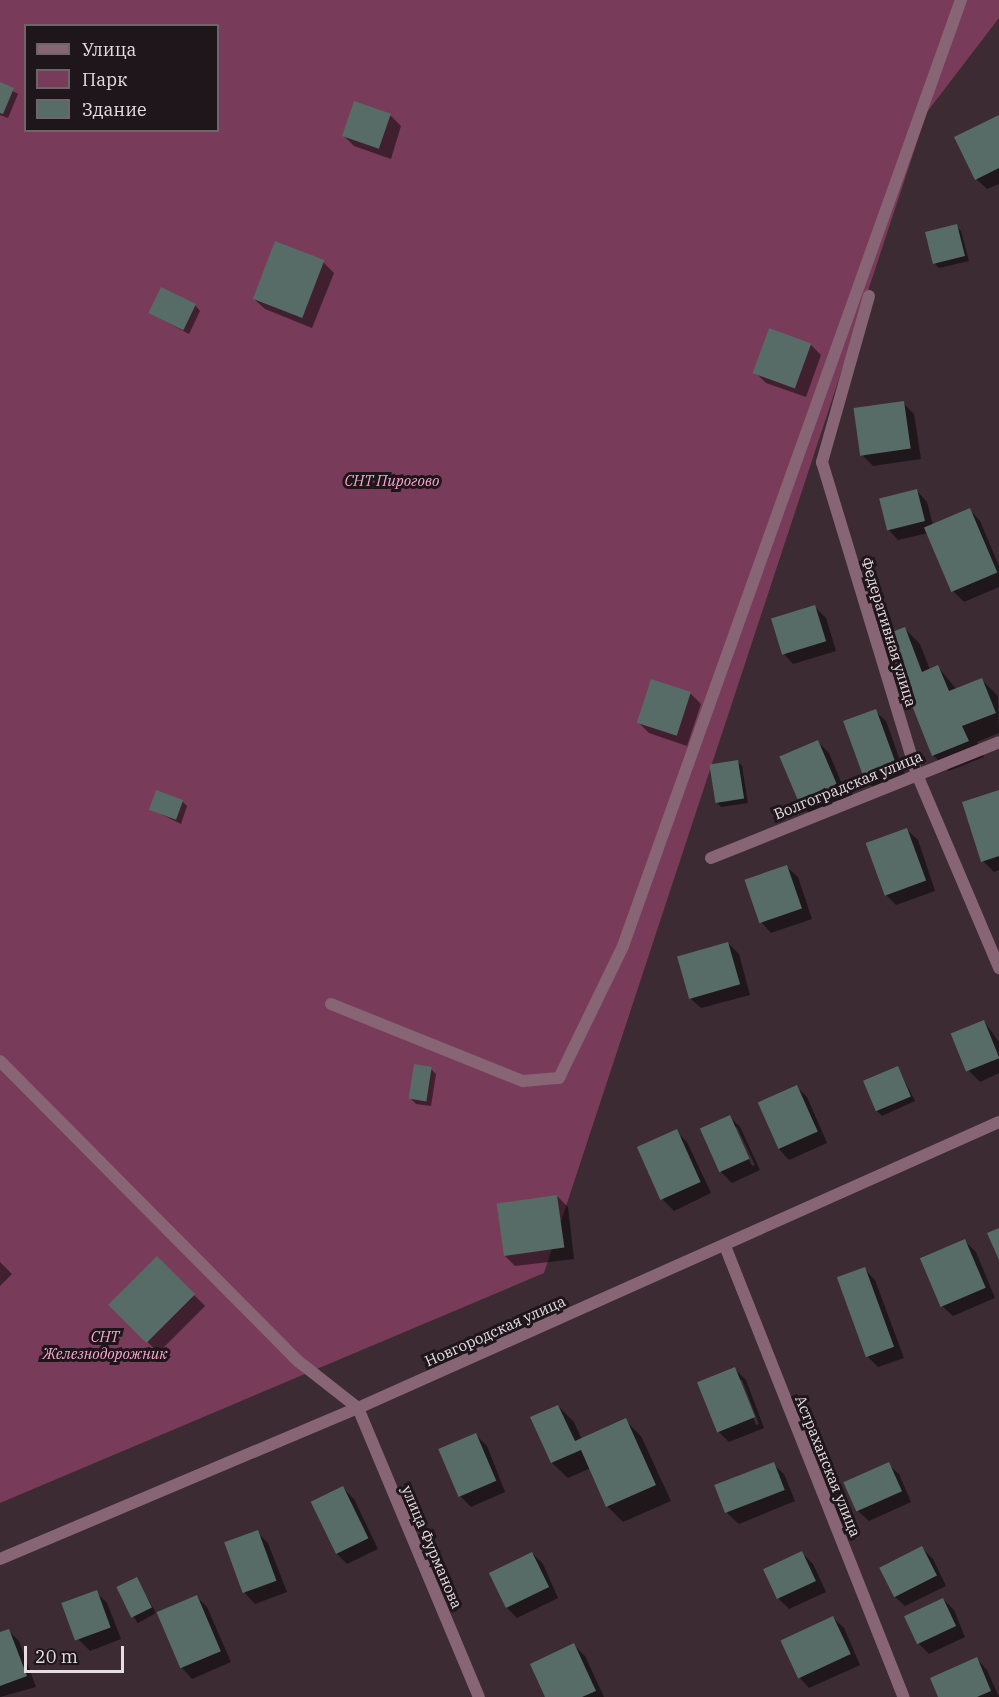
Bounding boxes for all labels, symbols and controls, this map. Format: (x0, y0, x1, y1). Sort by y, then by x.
legend (24, 24, 219, 132)
text: Улица (82, 38, 136, 61)
text: Парк (82, 68, 128, 91)
text: Здание (82, 98, 147, 121)
park label: СНТ Пирогово (344, 472, 440, 490)
street label: Федеративная улица (858, 555, 920, 709)
street label: Волгоградская улица (771, 747, 925, 823)
street label: Новгородская улица (422, 1292, 568, 1370)
park label: СНТ Железнодорожник (42, 1327, 168, 1362)
street label: Астраханская улица (791, 1393, 865, 1539)
street label: улица Фурманова (398, 1483, 466, 1611)
scale bar (27, 1634, 128, 1672)
text: 20 m (35, 1645, 78, 1668)

